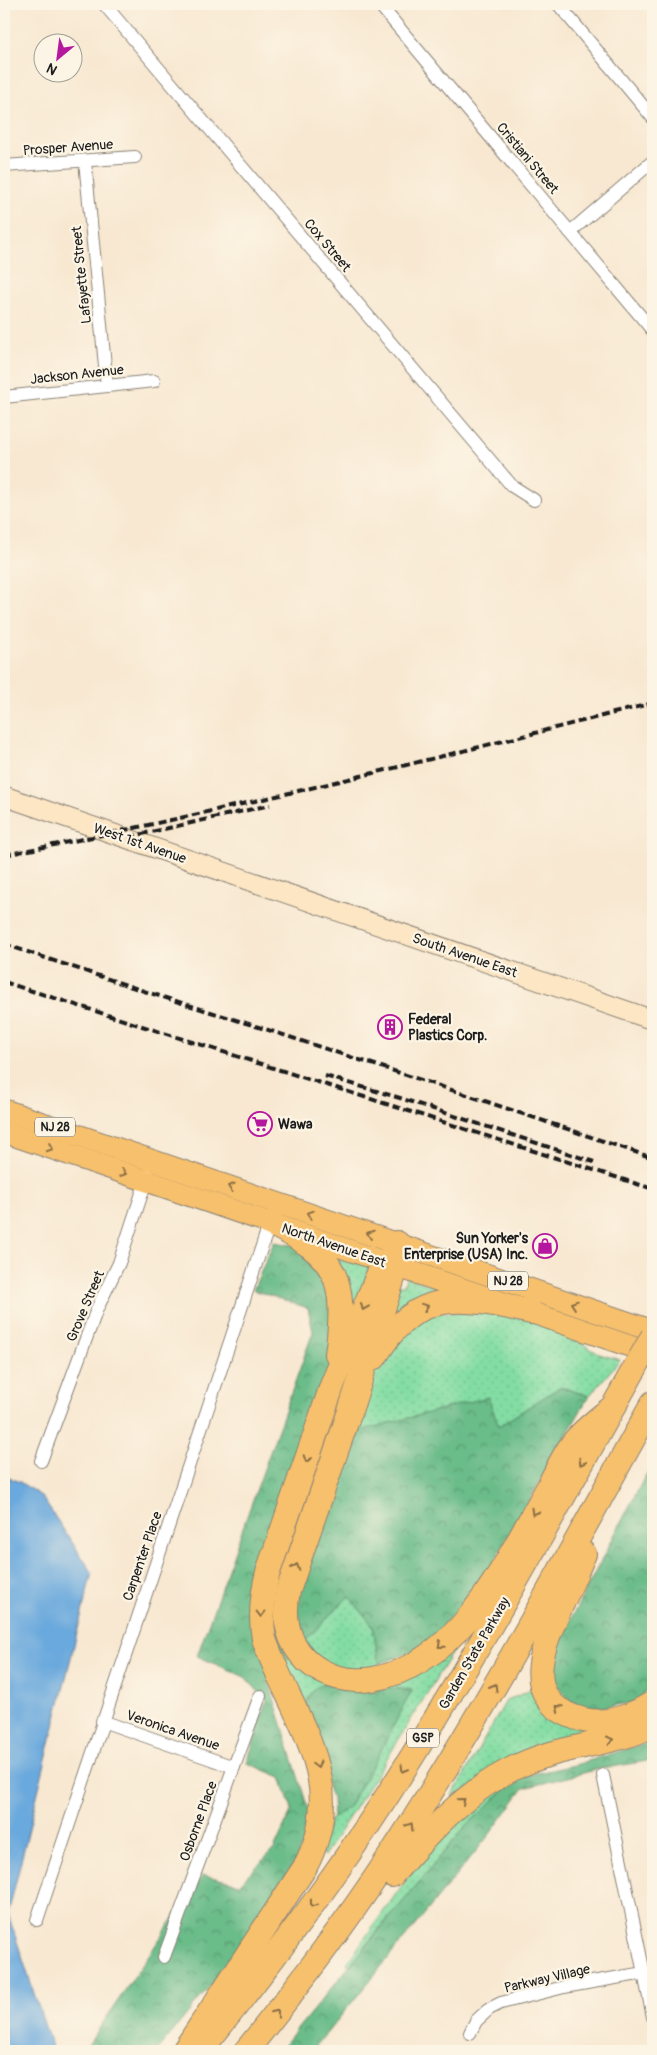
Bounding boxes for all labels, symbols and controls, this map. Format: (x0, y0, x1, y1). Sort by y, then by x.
north arrow (32, 32, 82, 82)
text: N (44, 59, 60, 79)
street label: Cristiani Street (493, 119, 563, 198)
street label: Prosper Avenue (22, 136, 114, 159)
street label: Cox Street (301, 215, 355, 276)
street label: Lafayette Street (68, 225, 95, 325)
street label: Jackson Avenue (30, 361, 125, 388)
street label: West 1st Avenue (91, 820, 189, 867)
street label: South Avenue East (410, 930, 520, 981)
place label: Federal Plastics Corp. (408, 1011, 487, 1044)
building icon: Federal Plastics Corp. (377, 1014, 403, 1040)
supermarket icon: Wawa (247, 1111, 273, 1137)
place label: Wawa (278, 1116, 313, 1133)
road number: NJ 28 (35, 1118, 75, 1136)
one-way arrow (45, 1142, 54, 1152)
one-way arrow (118, 1167, 127, 1177)
one-way arrow (228, 1183, 236, 1193)
one-way arrow (307, 1209, 315, 1219)
street label: North Avenue East (280, 1220, 388, 1271)
one-way arrow (366, 1230, 375, 1240)
place label: Sun Yorker's Enterprise (USA) Inc. (404, 1230, 529, 1263)
shop icon: Sun Yorker's Enterprise (USA) Inc. (532, 1233, 558, 1259)
street label: Grove Street (63, 1268, 108, 1344)
road number: NJ 28 (488, 1272, 528, 1290)
one-way arrow (570, 1300, 579, 1310)
one-way arrow (360, 1302, 371, 1311)
one-way arrow (420, 1303, 429, 1313)
one-way arrow (303, 1454, 313, 1462)
one-way arrow (578, 1457, 588, 1466)
one-way arrow (530, 1507, 540, 1516)
street label: Carpenter Place (119, 1509, 166, 1603)
one-way arrow (290, 1563, 300, 1572)
street label: Garden State Parkway (435, 1594, 514, 1713)
one-way arrow (256, 1610, 267, 1618)
one-way arrow (438, 1639, 447, 1648)
one-way arrow (487, 1683, 497, 1692)
one-way arrow (556, 1706, 565, 1714)
street label: Veronica Avenue (124, 1707, 222, 1754)
road number: GSP (407, 1729, 439, 1748)
one-way arrow (606, 1735, 615, 1746)
one-way arrow (312, 1761, 322, 1769)
one-way arrow (401, 1764, 410, 1773)
street label: Osborne Place (176, 1779, 221, 1864)
one-way arrow (457, 1798, 466, 1807)
one-way arrow (404, 1822, 413, 1832)
one-way arrow (310, 1898, 319, 1908)
street label: Parkway Village (503, 1960, 592, 1997)
one-way arrow (271, 2010, 279, 2019)

